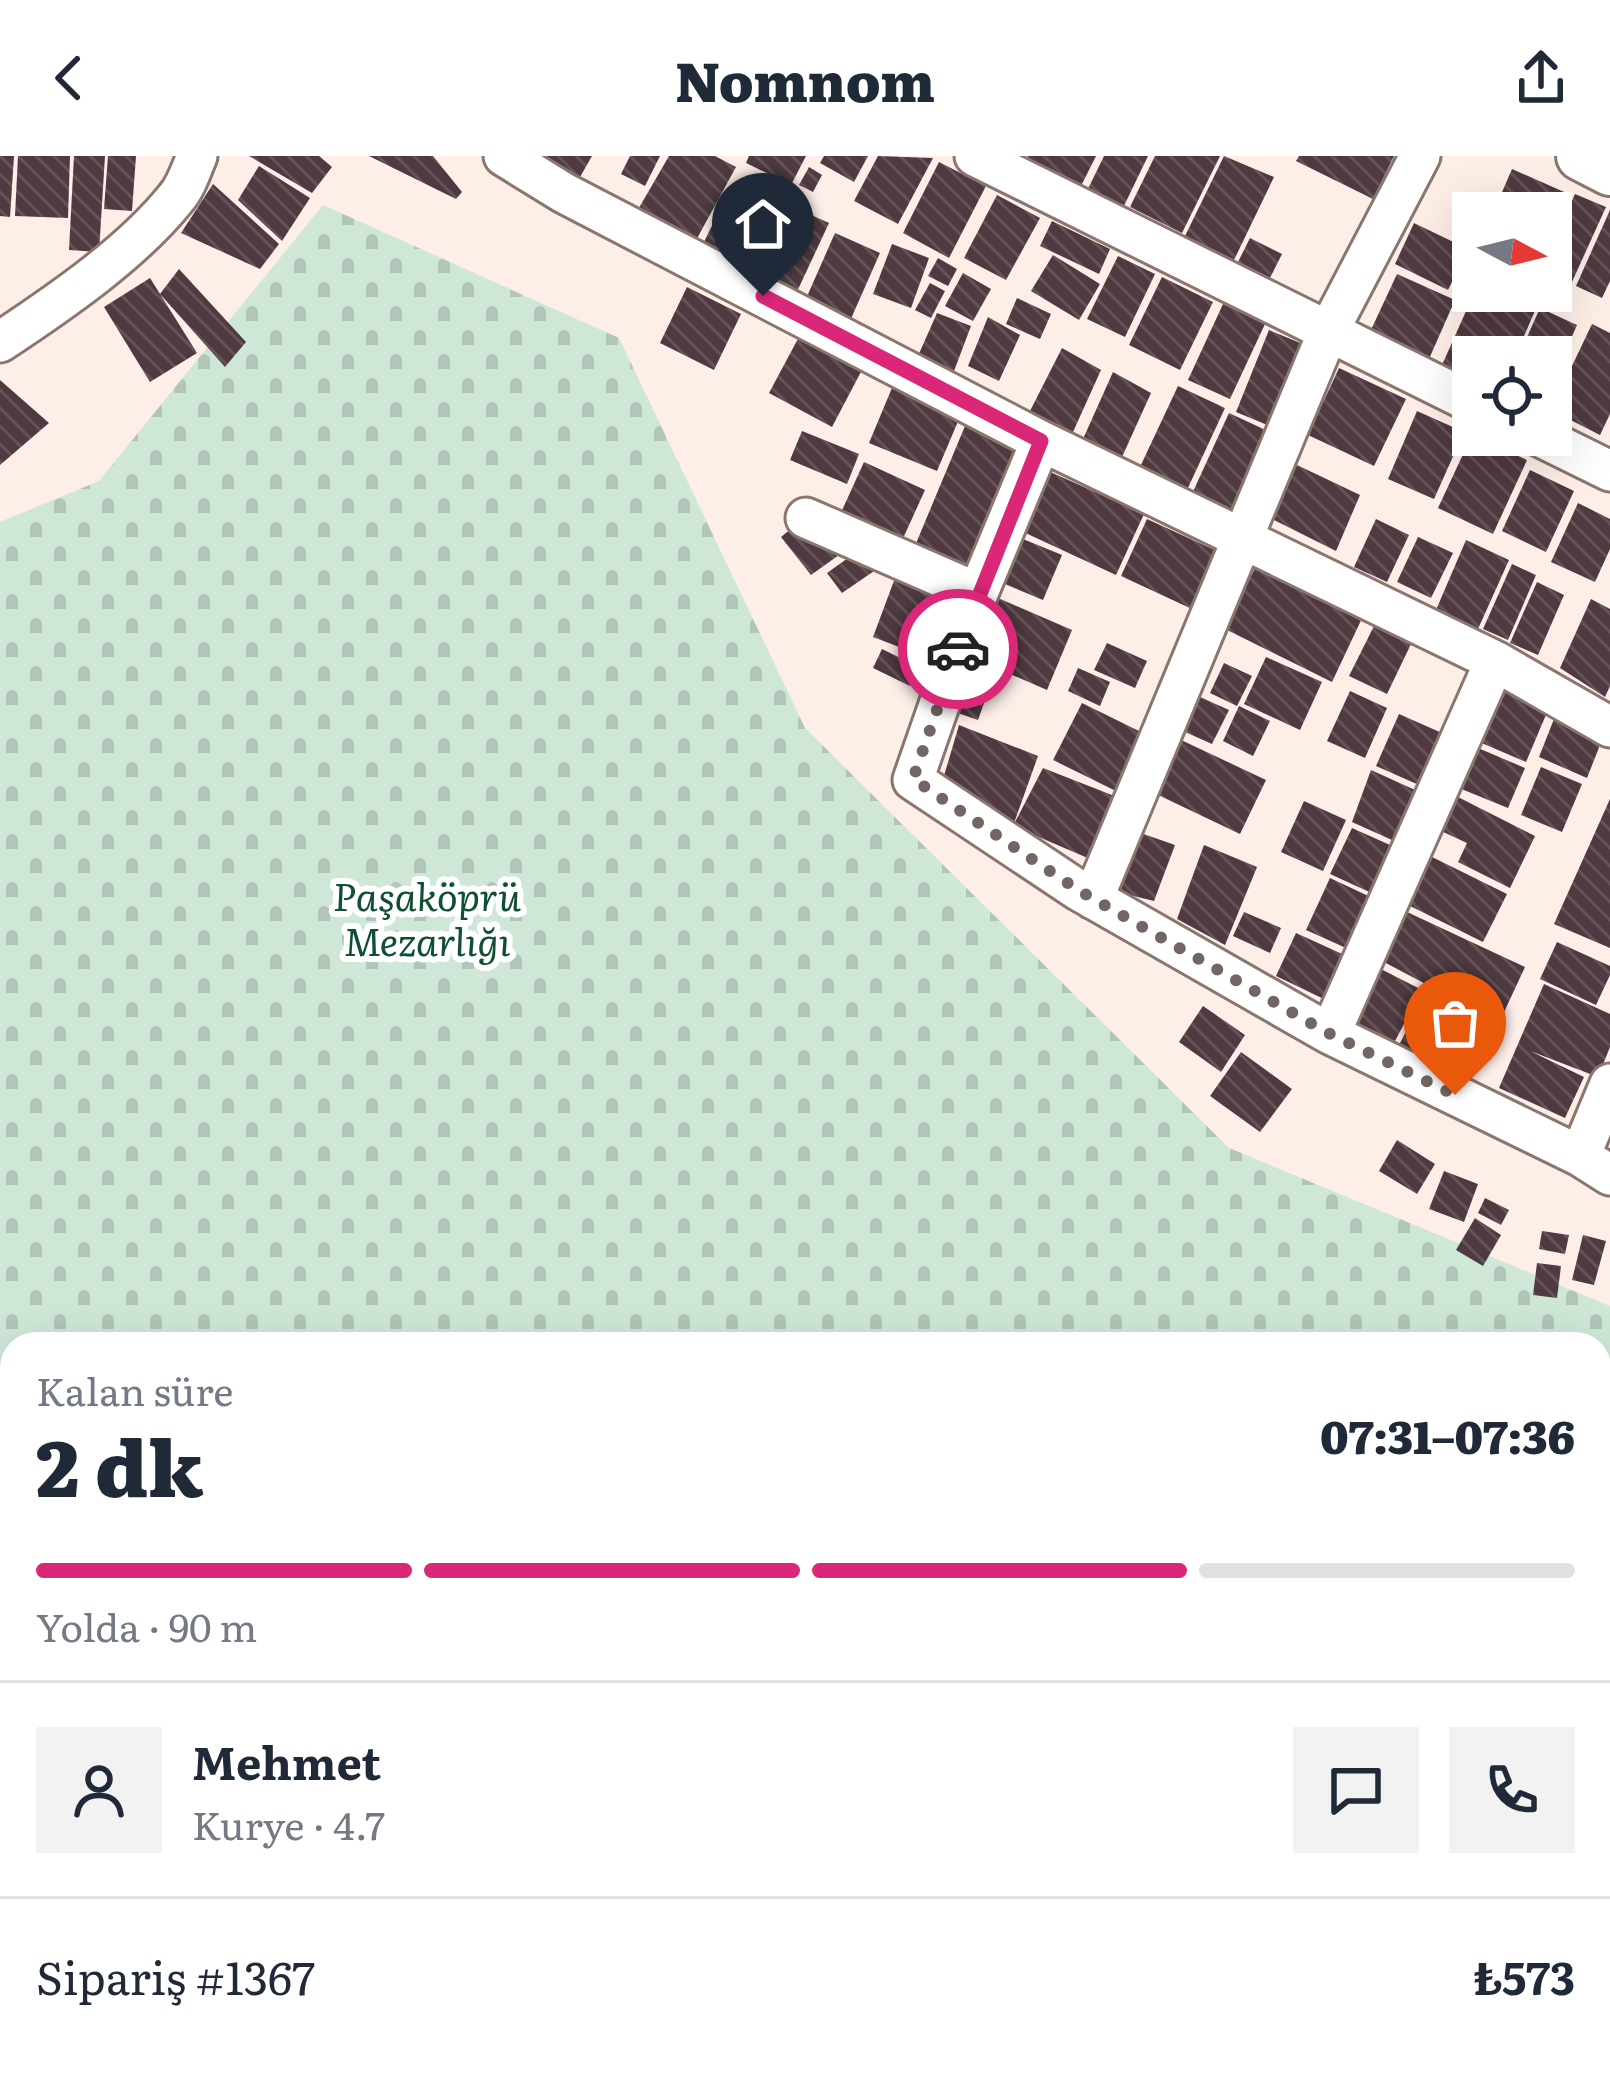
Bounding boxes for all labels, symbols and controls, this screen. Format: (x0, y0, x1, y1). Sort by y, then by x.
text: Nomnom (675, 38, 935, 119)
icon: back (36, 45, 102, 111)
icon: share (1508, 45, 1574, 111)
pin (712, 173, 814, 296)
icon: home (730, 191, 796, 257)
north arrow (1452, 192, 1572, 312)
map controls (1452, 192, 1572, 456)
button: locate (1452, 336, 1572, 456)
courier (898, 589, 1018, 709)
icon: car (925, 616, 991, 682)
park label: Paşaköprü Mezarlığı (333, 865, 521, 968)
pin (1404, 972, 1506, 1095)
icon: bag (1422, 990, 1488, 1056)
text: Kalan süre (36, 1360, 234, 1418)
text: 07:31–07:36 (1320, 1401, 1575, 1468)
text: 2 dk (36, 1405, 204, 1521)
text: Yolda · 90 m (36, 1596, 257, 1654)
button: person (36, 1727, 162, 1853)
text: Mehmet (192, 1727, 381, 1794)
button: chat (1293, 1727, 1419, 1853)
button: phone (1449, 1727, 1575, 1853)
text: Kurye · 4.7 (192, 1794, 385, 1852)
text: Sipariş #1367 (36, 1942, 315, 2009)
text: ₺573 (1473, 1942, 1575, 2009)

